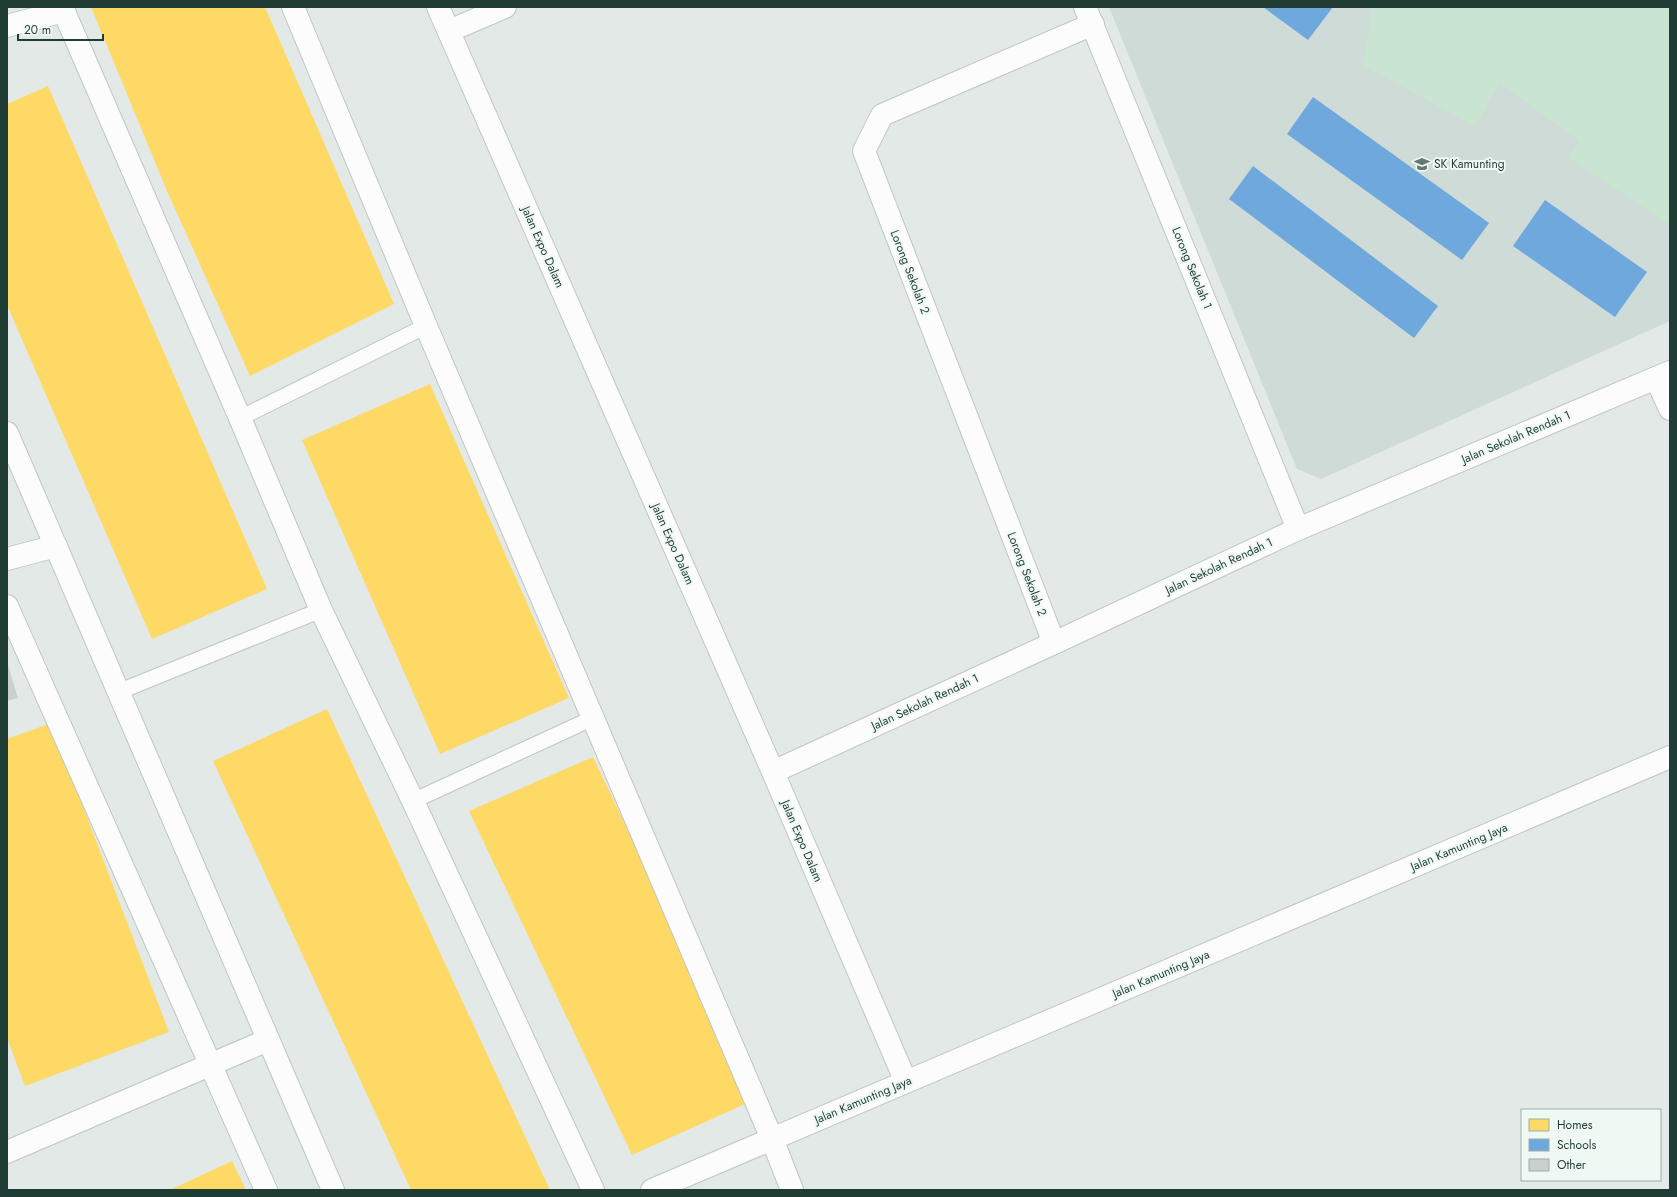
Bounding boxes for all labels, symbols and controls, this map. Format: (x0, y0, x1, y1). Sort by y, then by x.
scale bar (18, 16, 103, 42)
text: 20 m (24, 21, 51, 39)
school or university icon: SK Kamunting (1413, 155, 1431, 173)
place label: SK Kamunting (1434, 155, 1505, 173)
street label: Jalan Expo Dalam (516, 202, 569, 291)
street label: Lorong Sekolah 1 (1167, 224, 1217, 312)
street label: Lorong Sekolah 2 (886, 227, 934, 317)
street label: Jalan Sekolah Rendah 1 (1457, 406, 1573, 469)
street label: Jalan Expo Dalam (646, 499, 699, 588)
street label: Lorong Sekolah 2 (1003, 529, 1051, 619)
street label: Jalan Sekolah Rendah 1 (1160, 533, 1276, 600)
street label: Jalan Sekolah Rendah 1 (866, 669, 982, 736)
street label: Jalan Expo Dalam (776, 795, 827, 885)
street label: Jalan Kamunting Jaya (1406, 818, 1511, 876)
street label: Jalan Kamunting Jaya (1108, 945, 1213, 1003)
street label: Jalan Kamunting Jaya (810, 1071, 915, 1129)
legend (1521, 1109, 1661, 1181)
text: Homes (1557, 1116, 1593, 1134)
text: Schools (1557, 1136, 1596, 1154)
text: Other (1557, 1156, 1587, 1174)

